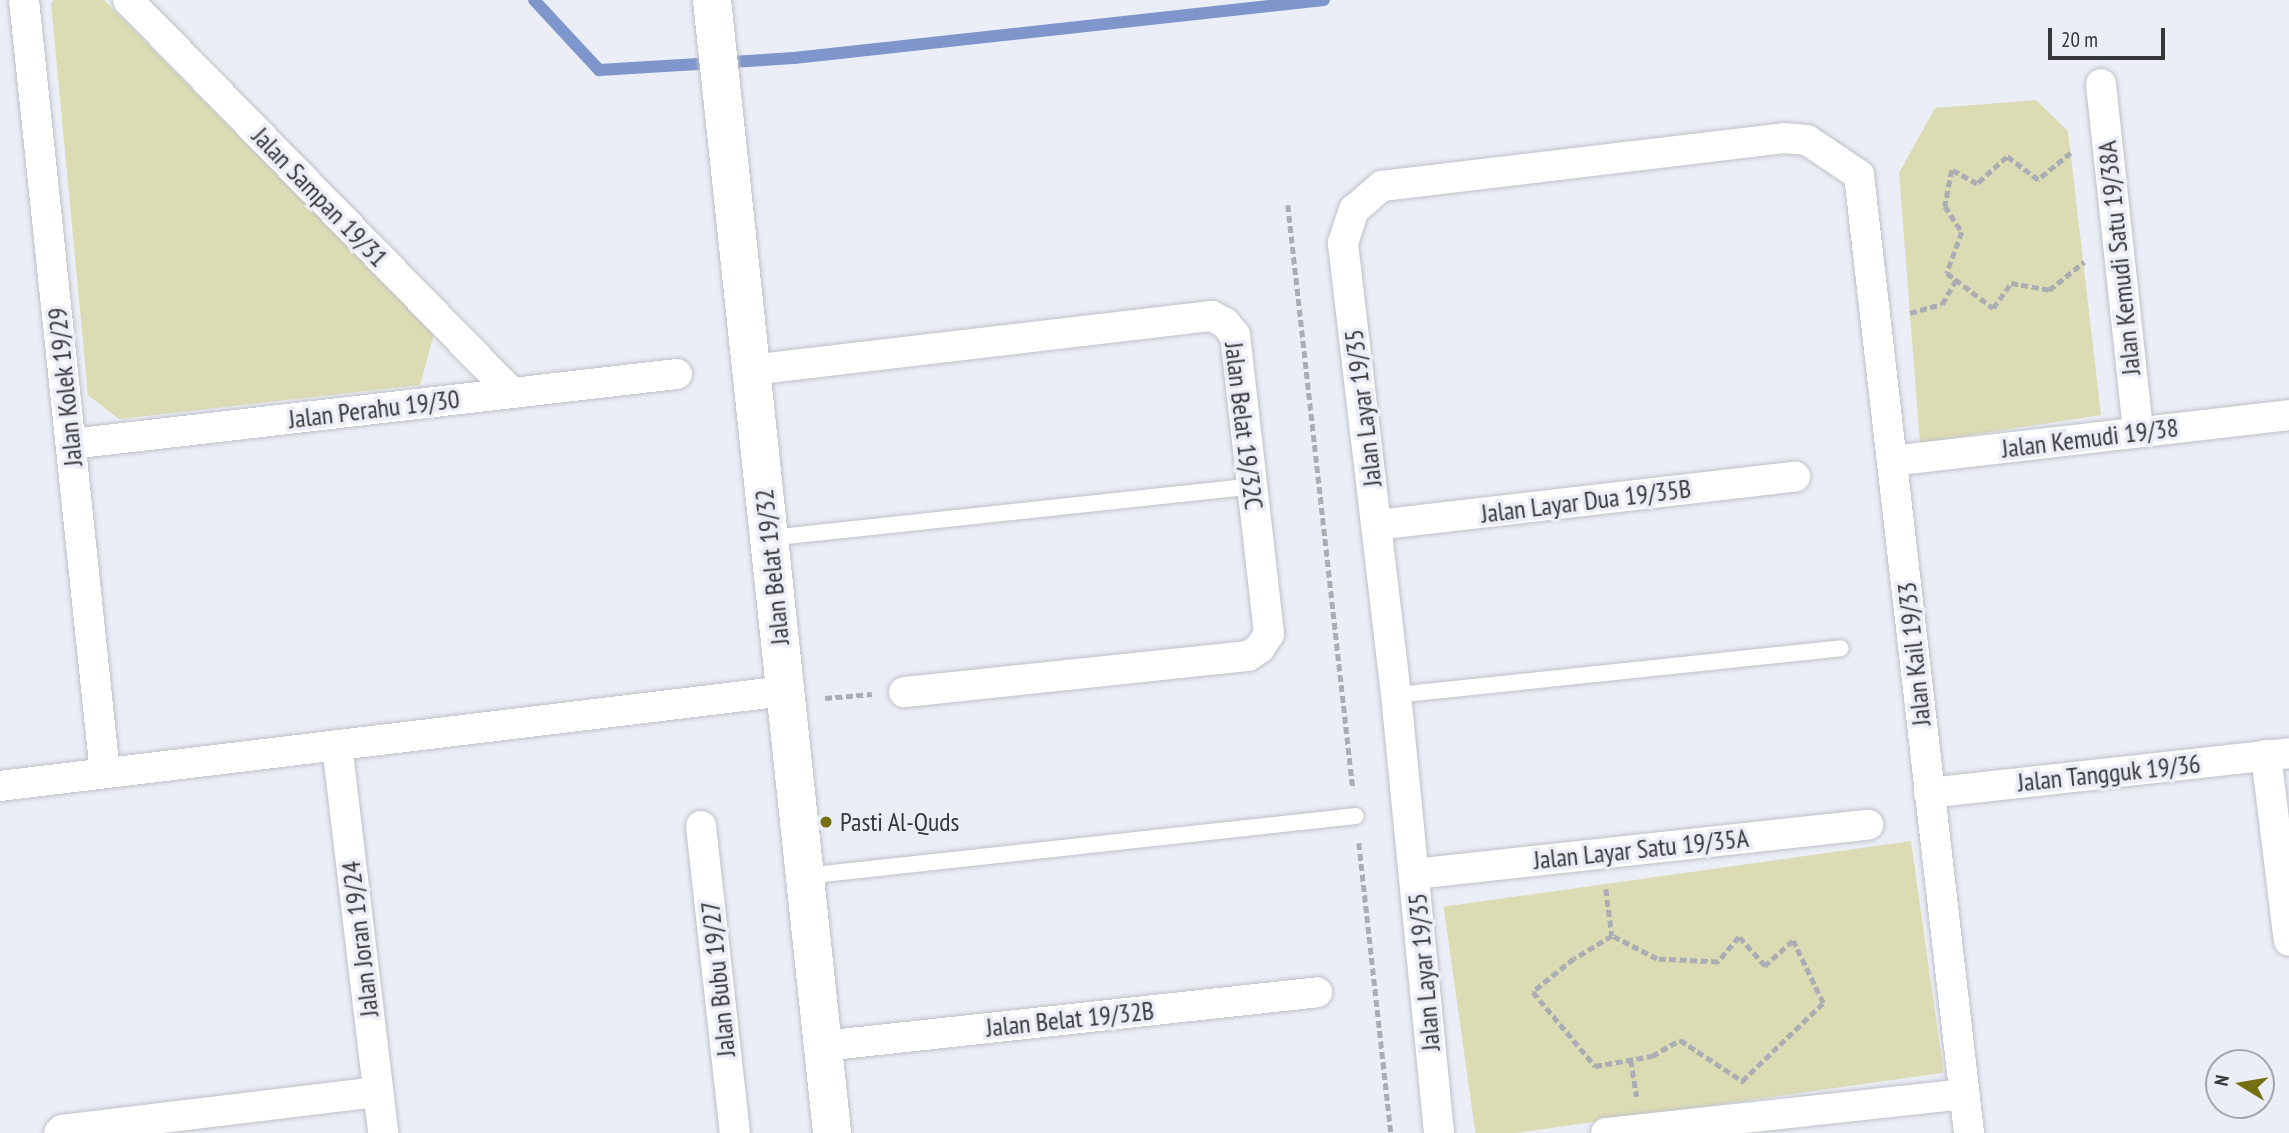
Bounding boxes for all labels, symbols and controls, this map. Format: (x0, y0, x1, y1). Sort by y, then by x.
scale bar (2051, 14, 2168, 58)
text: 20 m (2061, 26, 2098, 53)
street label: Jalan Sampan 19/31 (246, 121, 394, 273)
street label: Jalan Kemudi Satu 19/38A (2091, 139, 2147, 377)
street label: Jalan Kolek 19/29 (41, 306, 89, 468)
street label: Jalan Layar 19/35 (1338, 328, 1388, 488)
street label: Jalan Belat 19/32C (1218, 340, 1270, 512)
street label: Jalan Perahu 19/30 (287, 383, 461, 435)
street label: Jalan Kemudi 19/38 (2000, 412, 2180, 464)
street label: Jalan Layar Dua 19/35B (1479, 473, 1693, 529)
street label: Jalan Belat 19/32 (748, 487, 796, 647)
street label: Jalan Kail 19/33 (1891, 581, 1937, 727)
street label: Jalan Tangguk 19/36 (2015, 748, 2203, 798)
place label: Pasti Al-Quds (840, 806, 960, 838)
marker: Pasti Al-Quds (818, 814, 834, 830)
street label: Jalan Layar Satu 19/35A (1532, 822, 1750, 876)
street label: Jalan Joran 19/24 (335, 859, 385, 1019)
street label: Jalan Layar 19/35 (1402, 892, 1446, 1052)
street label: Jalan Bubu 19/27 (694, 900, 742, 1058)
street label: Jalan Belat 19/32B (984, 995, 1156, 1043)
north arrow (2205, 1049, 2275, 1119)
text: N (2209, 1073, 2234, 1088)

